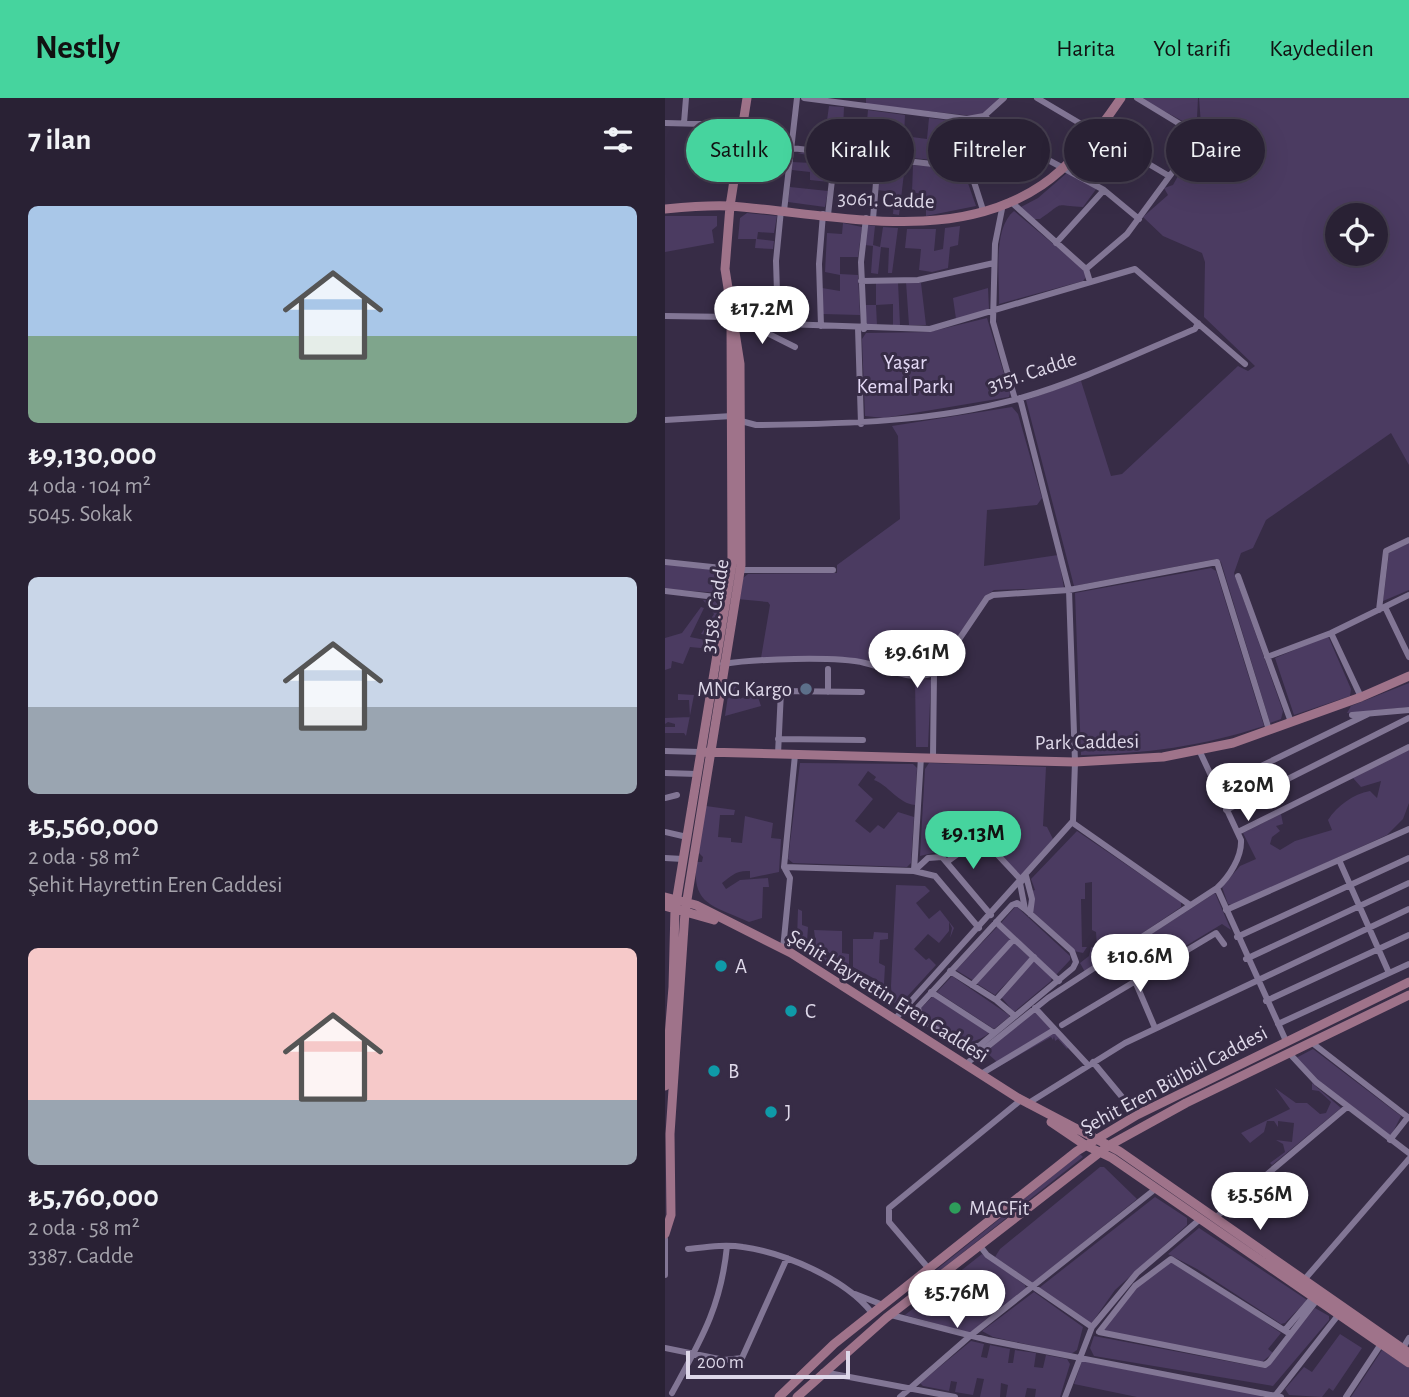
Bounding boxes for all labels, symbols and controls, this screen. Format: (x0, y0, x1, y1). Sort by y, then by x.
text: Nestly (35, 32, 120, 65)
text: Harita (1056, 37, 1115, 61)
text: Yol tarifi (1153, 37, 1231, 61)
text: Kaydedilen (1269, 37, 1374, 61)
chip: Satılık (686, 119, 792, 182)
chip: Kiralık (806, 119, 914, 182)
chip: Filtreler (928, 119, 1050, 182)
chip: Yeni (1064, 119, 1152, 182)
chip: Daire (1166, 119, 1265, 182)
icon: filters (599, 121, 637, 159)
text: 7 ilan (28, 125, 91, 155)
street label: 3061. Cadde (837, 188, 935, 212)
map controls (1325, 203, 1388, 266)
button: locate (1325, 203, 1388, 266)
icon: home (270, 252, 396, 378)
pin: ₺17.2M (705, 286, 819, 346)
text: ₺17.2M (730, 297, 794, 320)
street label: 3151. Cadde (985, 348, 1079, 396)
park label: Yaşar Kemal Parkı (856, 352, 954, 397)
text: ₺9,130,000 (28, 440, 157, 470)
text: 4 oda · 104 m² (28, 475, 151, 498)
text: 5045. Sokak (28, 503, 132, 526)
street label: 3158. Cadde (697, 557, 733, 655)
icon: home (270, 623, 396, 749)
pin: ₺9.61M (860, 630, 974, 690)
text: ₺9.61M (885, 641, 949, 664)
place label: MNG Kargo (697, 679, 792, 700)
marker: MNG Kargo (798, 681, 814, 697)
street label: Park Caddesi (1035, 731, 1139, 753)
pin: ₺20M (1207, 764, 1289, 823)
text: ₺20M (1222, 774, 1274, 797)
text: ₺5,560,000 (28, 811, 159, 841)
pin: ₺9.13M (916, 812, 1030, 871)
text: ₺9.13M (941, 822, 1005, 845)
text: 2 oda · 58 m² (28, 846, 140, 869)
text: Şehit Hayrettin Eren Caddesi (28, 874, 283, 897)
street label: Şehit Hayrettin Eren Caddesi (783, 924, 993, 1068)
pin: ₺10.6M (1083, 934, 1197, 994)
text: ₺10.6M (1107, 945, 1173, 968)
place label: A (735, 956, 747, 977)
marker: A (713, 958, 729, 974)
icon: home (270, 994, 396, 1120)
place label: C (805, 998, 816, 1024)
marker: C (783, 1003, 799, 1019)
street label: Şehit Eren Bülbül Caddesi (1077, 1022, 1271, 1138)
place label: B (728, 1061, 739, 1082)
marker: B (706, 1063, 722, 1079)
place label: J (785, 1102, 792, 1123)
marker: J (763, 1104, 779, 1120)
pin: ₺5.56M (1203, 1172, 1317, 1232)
text: ₺5,760,000 (28, 1182, 159, 1212)
text: ₺5.56M (1227, 1183, 1293, 1206)
place label: MACFit (969, 1198, 1030, 1219)
marker: MACFit (947, 1200, 963, 1216)
text: 2 oda · 58 m² (28, 1217, 140, 1240)
text: 3387. Cadde (28, 1245, 134, 1268)
pin: ₺5.76M (900, 1270, 1014, 1330)
text: ₺5.76M (924, 1281, 990, 1304)
scale bar (686, 1348, 851, 1380)
text: 200 m (697, 1353, 744, 1372)

